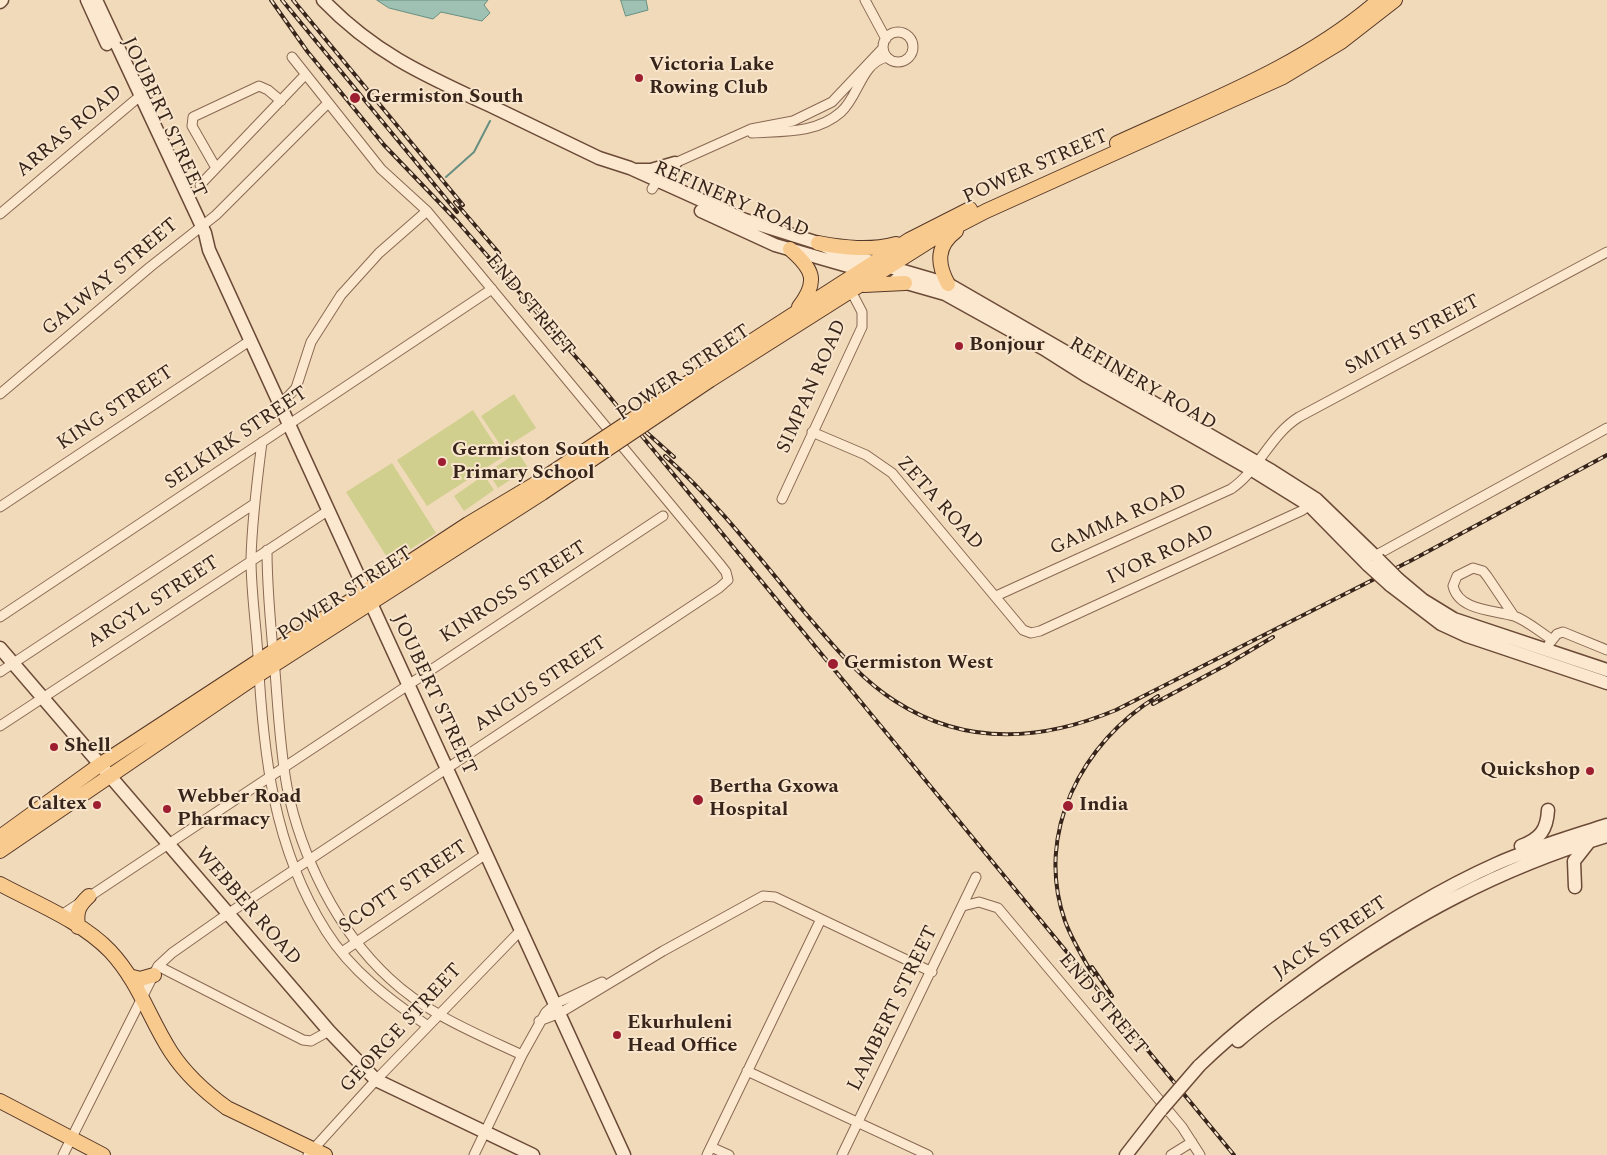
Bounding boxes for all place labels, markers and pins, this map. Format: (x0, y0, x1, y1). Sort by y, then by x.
place label: Victoria Lake Rowing Club (649, 54, 774, 101)
marker: Victoria Lake Rowing Club (633, 72, 645, 84)
place label: Germiston South (366, 86, 524, 110)
marker: Germiston South (348, 91, 362, 105)
place label: Bonjour (969, 334, 1045, 358)
marker: Bonjour (953, 340, 965, 352)
place label: Germiston South Primary School (452, 439, 610, 486)
marker: Germiston South Primary School (436, 456, 448, 468)
place label: Germiston West (844, 652, 993, 676)
marker: Germiston West (826, 657, 840, 671)
place label: Shell (64, 735, 111, 759)
marker: Shell (48, 741, 60, 753)
place label: Quickshop (1481, 759, 1580, 783)
marker: Quickshop (1584, 765, 1596, 777)
place label: Bertha Gxowa Hospital (709, 776, 839, 823)
place label: Webber Road Pharmacy (177, 786, 301, 833)
place label: Caltex (28, 793, 87, 817)
marker: Bertha Gxowa Hospital (691, 793, 705, 807)
place label: India (1079, 794, 1128, 818)
marker: Caltex (91, 799, 103, 811)
marker: India (1061, 799, 1075, 813)
marker: Webber Road Pharmacy (161, 803, 173, 815)
place label: Ekurhuleni Head Office (627, 1012, 737, 1059)
marker: Ekurhuleni Head Office (611, 1029, 623, 1041)

